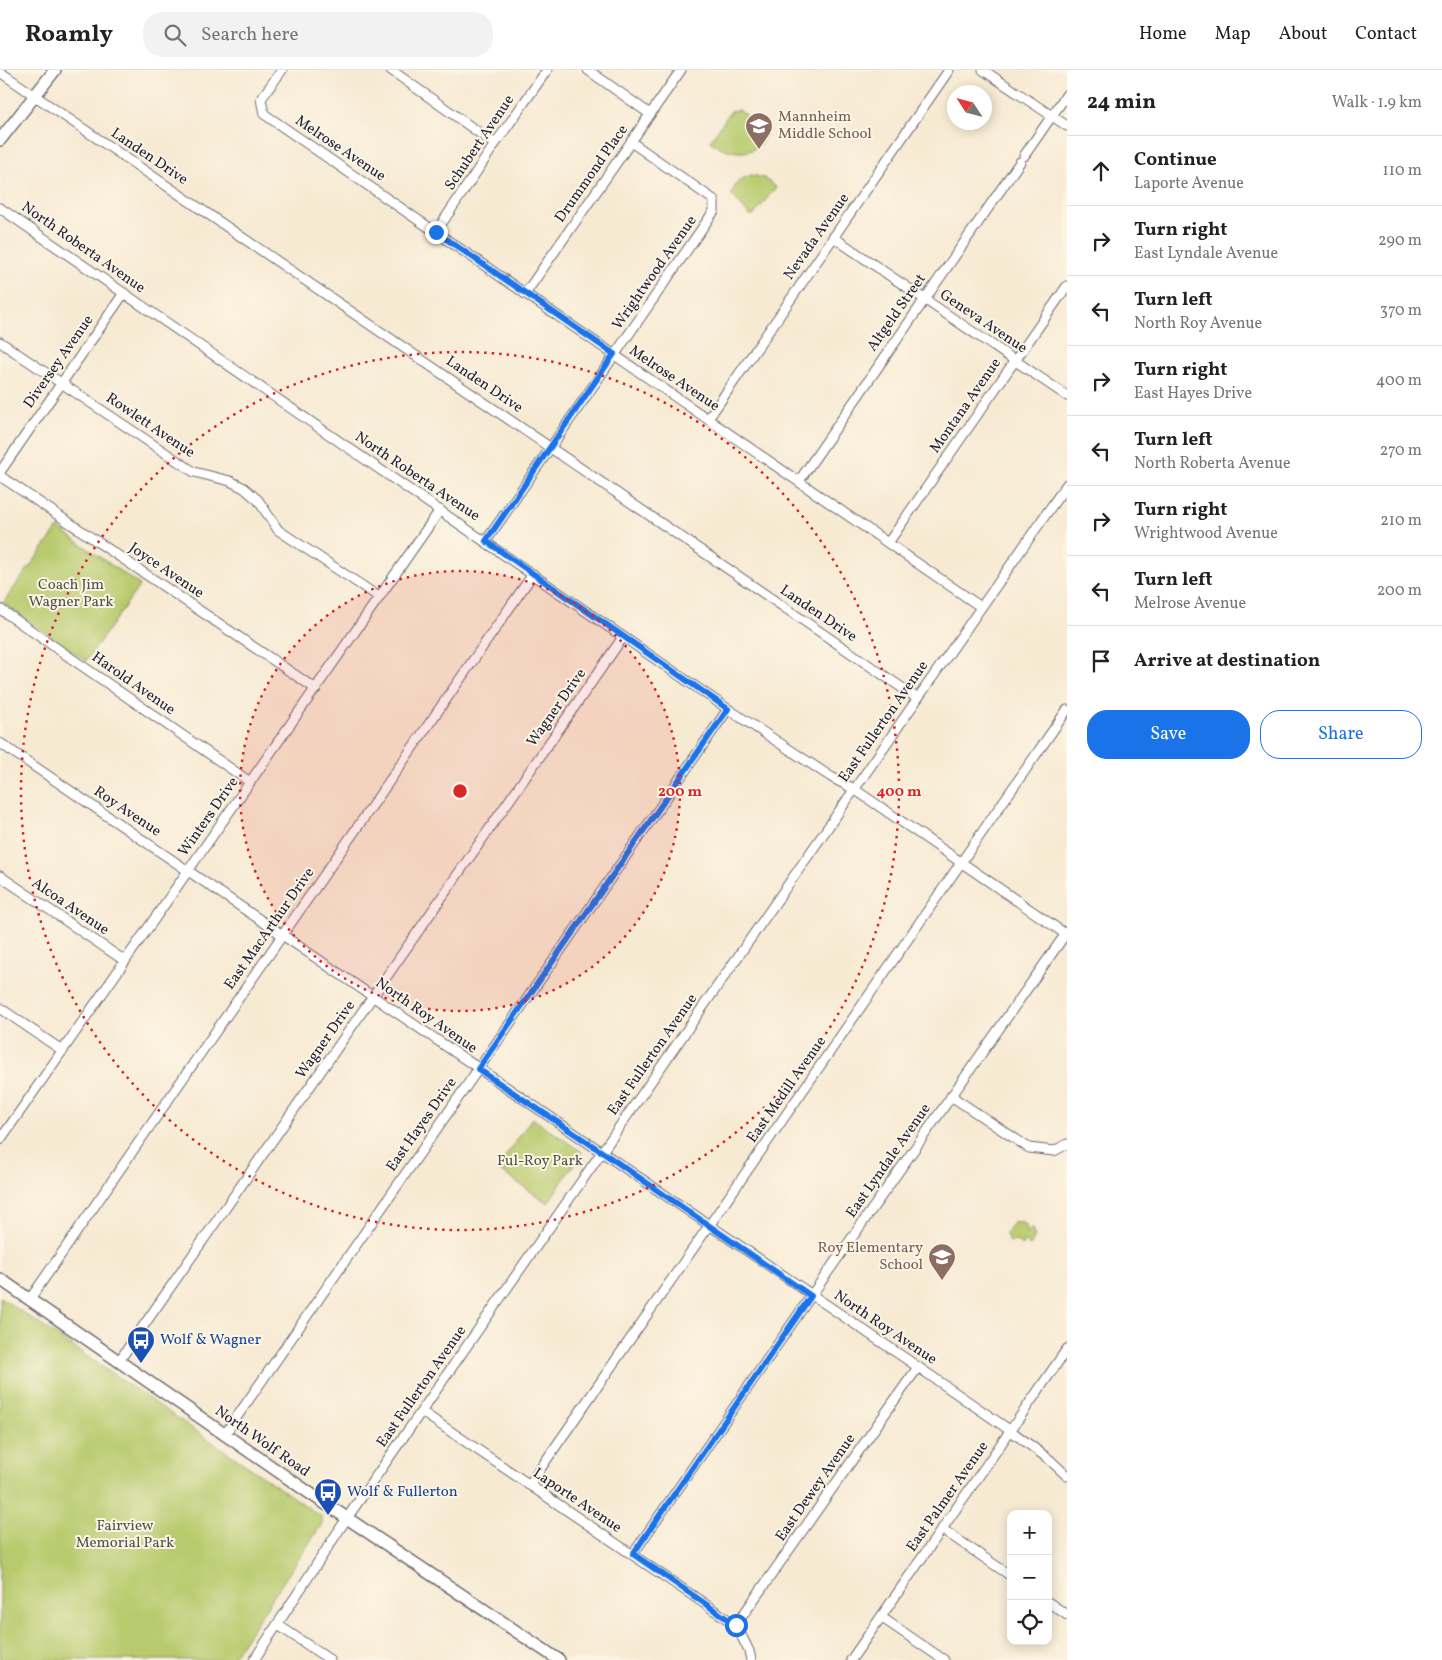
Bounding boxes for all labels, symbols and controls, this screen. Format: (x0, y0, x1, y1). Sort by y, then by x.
search box (143, 12, 493, 57)
text: Roamly (25, 18, 113, 52)
icon: search (161, 21, 189, 49)
text: Search here (201, 22, 298, 48)
text: Home (1139, 22, 1187, 47)
text: Map (1215, 22, 1251, 47)
text: About (1279, 22, 1327, 47)
text: Contact (1355, 22, 1417, 47)
north arrow (947, 85, 992, 130)
text: 24 min (1087, 88, 1156, 117)
street label: Schubert Avenue (440, 91, 520, 195)
text: Walk · 1.9 km (1332, 92, 1422, 114)
place label: Mannheim Middle School (778, 107, 872, 145)
street label: Melrose Avenue (291, 111, 389, 187)
school or university icon: Mannheim Middle School (744, 111, 774, 150)
street label: Drummond Place (550, 121, 634, 227)
street label: Landen Drive (106, 123, 192, 191)
text: Continue (1134, 147, 1217, 173)
icon: ahead (1087, 157, 1115, 185)
text: 110 m (1383, 160, 1422, 182)
text: Laporte Avenue (1134, 173, 1244, 195)
street label: Nevada Avenue (779, 189, 855, 285)
street label: North Roberta Avenue (17, 197, 149, 299)
street label: Wrightwood Avenue (608, 212, 702, 334)
text: Turn right (1134, 217, 1227, 243)
route end (425, 221, 448, 244)
icon: right (1087, 227, 1115, 255)
text: 290 m (1378, 230, 1422, 252)
text: East Lyndale Avenue (1134, 243, 1278, 265)
street label: Altgeld Street (862, 270, 932, 356)
street label: Geneva Avenue (935, 285, 1031, 359)
text: Turn left (1134, 287, 1213, 313)
icon: left (1087, 297, 1115, 325)
text: 370 m (1380, 300, 1422, 322)
street label: Diversey Avenue (19, 311, 99, 413)
text: North Roy Avenue (1134, 313, 1262, 335)
street label: Melrose Avenue (625, 341, 723, 417)
street label: Landen Drive (441, 351, 527, 419)
street label: Montana Avenue (925, 354, 1007, 458)
text: Turn right (1134, 357, 1227, 383)
icon: right (1087, 367, 1115, 395)
text: 400 m (1376, 370, 1422, 392)
text: East Hayes Drive (1134, 383, 1252, 405)
street label: Rowlett Avenue (101, 388, 199, 464)
street label: North Roberta Avenue (350, 427, 484, 527)
text: Turn left (1134, 427, 1213, 453)
icon: left (1087, 437, 1115, 465)
text: 270 m (1380, 440, 1422, 462)
text: North Roberta Avenue (1134, 453, 1291, 475)
text: Turn right (1134, 497, 1227, 523)
icon: right (1087, 507, 1115, 535)
text: 210 m (1380, 510, 1422, 532)
text: Wrightwood Avenue (1134, 523, 1278, 545)
street label: Joyce Avenue (124, 538, 208, 604)
text: Turn left (1134, 567, 1213, 593)
park label: Coach Jim Wagner Park (28, 575, 114, 613)
icon: left (1087, 577, 1115, 605)
street label: Landen Drive (775, 580, 861, 648)
text: 200 m (1377, 580, 1422, 602)
text: Melrose Avenue (1134, 593, 1246, 615)
street label: Harold Avenue (87, 647, 179, 721)
icon: arrive (1087, 647, 1115, 675)
text: Arrive at destination (1134, 648, 1320, 674)
street label: East Fullerton Avenue (834, 657, 934, 787)
street label: Wagner Drive (522, 665, 592, 751)
button: Save (1087, 710, 1250, 759)
button: Share (1260, 710, 1422, 759)
street label: Winters Drive (174, 773, 244, 861)
street label: Roy Avenue (89, 782, 165, 842)
centre of rings (451, 782, 469, 800)
text: 200 m (658, 782, 702, 803)
text: 400 m (877, 782, 922, 803)
street label: East MacArthur Drive (220, 864, 320, 994)
street label: Alcoa Avenue (27, 873, 113, 941)
street label: North Roy Avenue (371, 973, 481, 1059)
street label: East Fullerton Avenue (603, 990, 703, 1120)
street label: Wagner Drive (291, 997, 361, 1083)
street label: East Medill Avenue (742, 1032, 832, 1148)
street label: East Hayes Drive (382, 1074, 462, 1176)
street label: East Lyndale Avenue (842, 1100, 936, 1222)
park label: Ful-Roy Park (497, 1151, 583, 1172)
place label: Roy Elementary School (817, 1238, 923, 1276)
school or university icon: Roy Elementary School (927, 1242, 957, 1281)
street label: North Roy Avenue (829, 1286, 941, 1370)
street label: East Fullerton Avenue (372, 1322, 472, 1452)
bus stop icon: Wolf & Wagner (126, 1325, 156, 1364)
place label: Wolf & Wagner (160, 1330, 261, 1351)
street label: North Wolf Road (210, 1401, 314, 1483)
street label: East Dewey Avenue (771, 1430, 861, 1546)
street label: East Palmer Avenue (902, 1437, 994, 1557)
street label: Laporte Avenue (528, 1463, 626, 1539)
bus stop icon: Wolf & Fullerton (313, 1477, 343, 1516)
place label: Wolf & Fullerton (347, 1482, 458, 1503)
map controls (1007, 1510, 1052, 1645)
button: + (1007, 1510, 1052, 1555)
park label: Fairview Memorial Park (76, 1516, 174, 1554)
button: − (1007, 1555, 1052, 1600)
button: locate (1007, 1600, 1052, 1645)
route start (725, 1614, 748, 1637)

